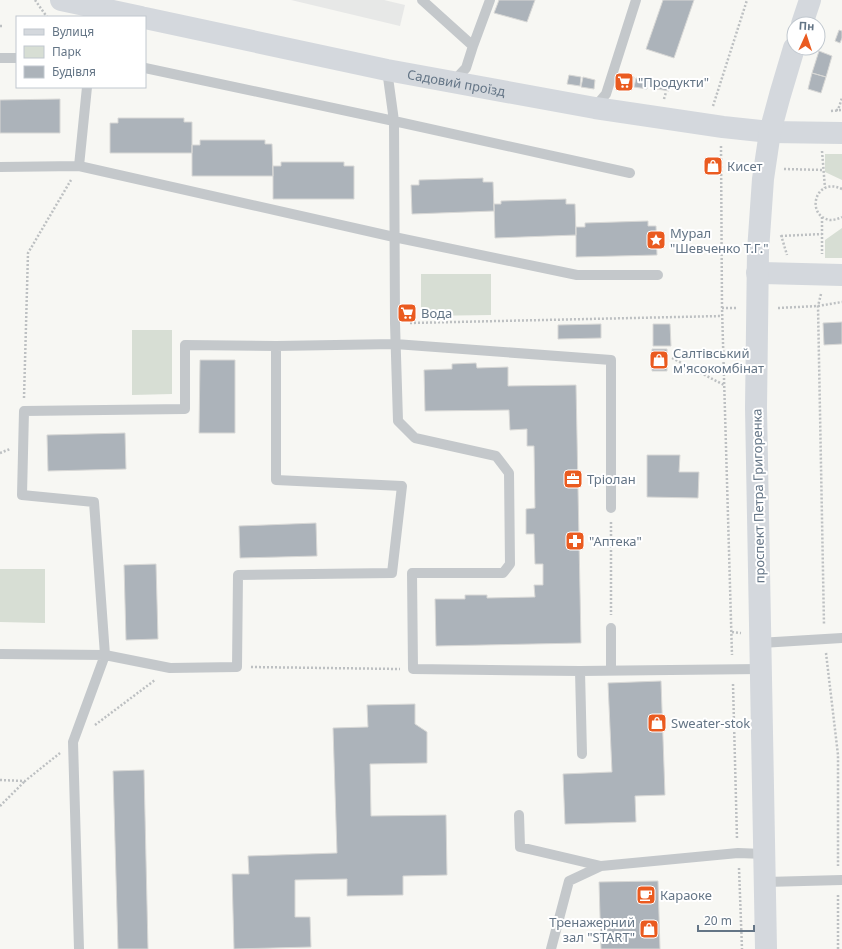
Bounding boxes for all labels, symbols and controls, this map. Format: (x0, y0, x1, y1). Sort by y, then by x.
legend (16, 16, 146, 88)
north arrow (786, 16, 826, 56)
text: Пн (798, 18, 815, 33)
text: Вулиця (52, 23, 94, 40)
text: Парк (52, 43, 82, 60)
text: Будівля (52, 63, 96, 80)
street label: Садовий проїзд (406, 65, 507, 100)
supermarket icon: "Продукти" (613, 71, 635, 93)
place label: "Продукти" (638, 73, 709, 91)
shop icon: Кисет (702, 155, 724, 177)
place label: Кисет (727, 157, 763, 175)
place label: Мурал "Шевченко Т.Г." (670, 224, 769, 257)
place icon: Мурал "Шевченко Т.Г." (645, 229, 667, 251)
supermarket icon: Вода (396, 302, 418, 324)
place label: Вода (421, 304, 452, 322)
place label: Салтівський м'ясокомбінат (673, 344, 764, 377)
shop icon: Салтівський м'ясокомбінат (648, 349, 670, 371)
street label: проспект Петра Григоренка (747, 408, 769, 584)
office icon: Тріолан (562, 468, 584, 490)
place label: Тріолан (587, 470, 636, 488)
pharmacy icon: "Аптека" (564, 530, 586, 552)
place label: "Аптека" (589, 532, 642, 550)
shop icon: Sweater-stok (646, 712, 668, 734)
place label: Sweater-stok (671, 714, 750, 732)
cafe icon: Караоке (635, 884, 657, 906)
place label: Караоке (660, 886, 712, 904)
scale bar (698, 907, 754, 933)
text: 20 m (704, 912, 732, 929)
place label: Тренажерний зал "START" (549, 913, 635, 946)
shop icon: Тренажерний зал "START" (638, 918, 660, 940)

